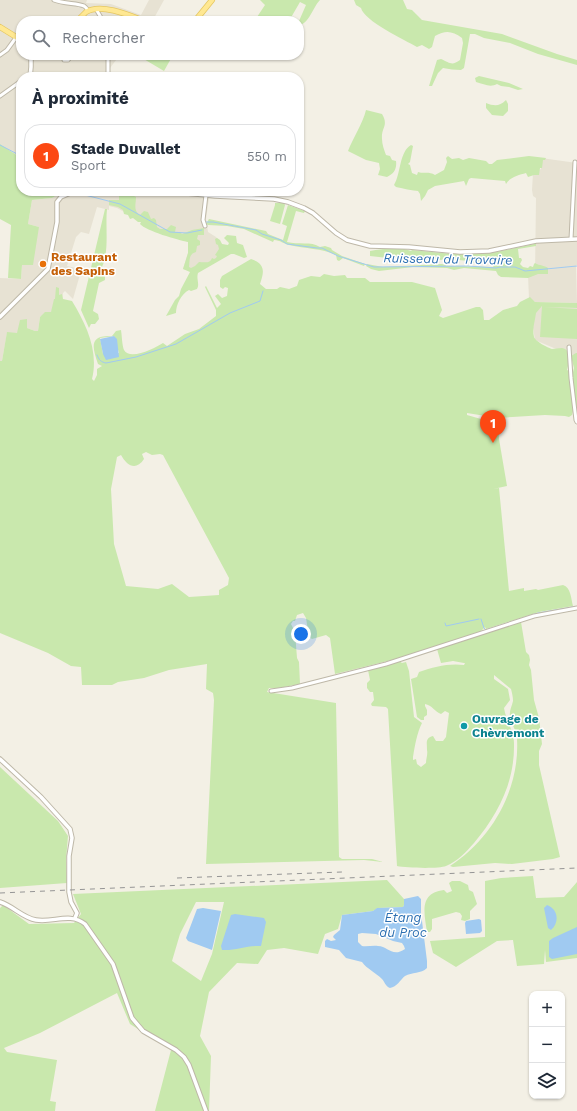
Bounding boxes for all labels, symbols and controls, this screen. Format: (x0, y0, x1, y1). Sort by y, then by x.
search box (16, 16, 304, 60)
icon: search (30, 27, 52, 49)
text: Rechercher (62, 29, 145, 47)
text: À proximité (32, 88, 129, 108)
text: Stade Duvallet (71, 140, 180, 158)
text: 1 (43, 149, 49, 164)
text: 550 m (247, 149, 287, 164)
text: Sport (71, 158, 106, 173)
place label: Restaurant des Sapins (51, 250, 118, 278)
water label: Ruisseau du Trovaire (383, 250, 513, 268)
marker: Restaurant des Sapins (38, 259, 48, 269)
pin: 1 (480, 410, 506, 443)
your location (291, 624, 311, 644)
place label: Ouvrage de Chèvremont (472, 712, 545, 740)
marker: Ouvrage de Chèvremont (459, 721, 469, 731)
water label: Étang du Proc (379, 909, 427, 940)
map controls (529, 991, 565, 1099)
button: + (529, 991, 565, 1027)
button: − (529, 1027, 565, 1063)
button: layers (529, 1063, 565, 1099)

